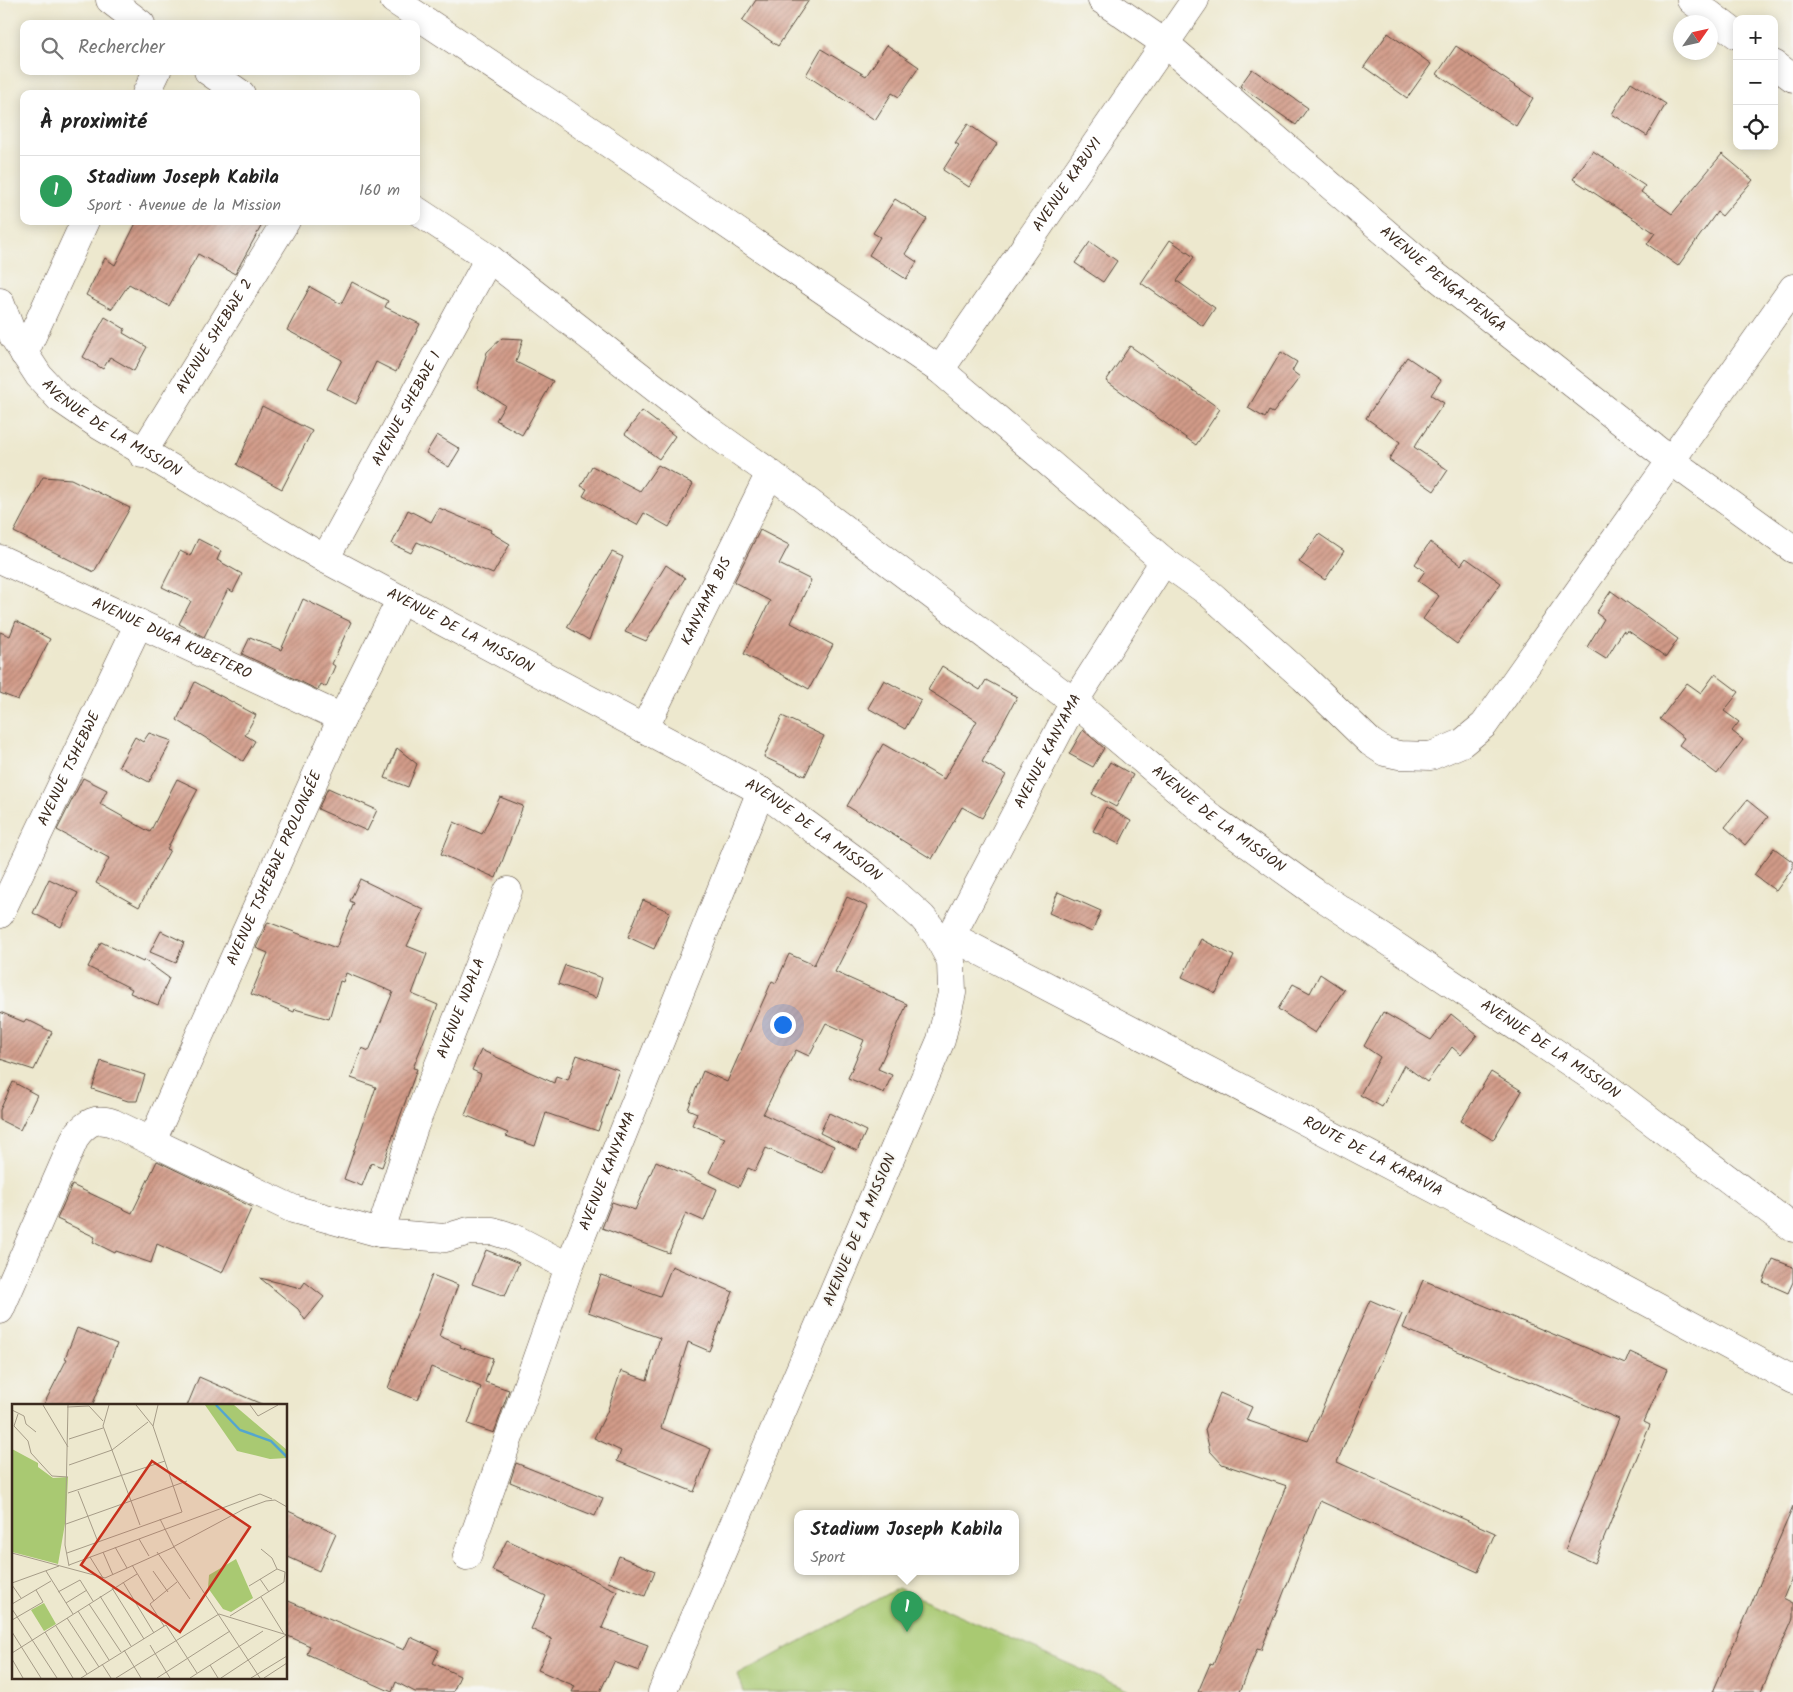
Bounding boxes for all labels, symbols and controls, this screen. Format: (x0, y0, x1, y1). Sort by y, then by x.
north arrow (1673, 15, 1718, 60)
map controls (1733, 15, 1778, 150)
button: + (1733, 15, 1778, 60)
search box (20, 20, 420, 75)
text: Rechercher (78, 33, 165, 63)
icon: search (38, 34, 66, 62)
button: − (1733, 60, 1778, 105)
button: locate (1733, 105, 1778, 150)
text: À proximité (40, 106, 147, 139)
street label: AVENUE KABUYI (1027, 132, 1109, 237)
text: Stadium Joseph Kabila (87, 163, 279, 193)
text: 1 (54, 178, 58, 203)
text: 160 m (359, 178, 400, 203)
text: Sport · Avenue de la Mission (87, 193, 281, 218)
street label: AVENUE PENGA-PENGA (1374, 220, 1511, 339)
street label: AVENUE SHEBWE 2 (170, 274, 259, 399)
street label: AVENUE SHEBWE 1 (366, 347, 448, 471)
street label: AVENUE DE LA MISSION (35, 374, 186, 483)
street label: KANYAMA BIS (675, 554, 738, 650)
street label: AVENUE DE LA MISSION (382, 582, 538, 680)
street label: AVENUE DUGA KUBETERO (88, 591, 255, 686)
street label: AVENUE KANYAMA (1008, 689, 1088, 813)
street label: AVENUE TSHEBWE (32, 706, 108, 830)
street label: AVENUE DE LA MISSION (1146, 760, 1290, 879)
street label: AVENUE TSHEBWE PROLONGÉE (220, 766, 329, 969)
street label: AVENUE DE LA MISSION (741, 773, 887, 888)
street label: AVENUE NDALA (430, 955, 492, 1062)
street label: AVENUE DE LA MISSION (1475, 994, 1625, 1105)
your location (770, 1012, 796, 1038)
street label: AVENUE KANYAMA (573, 1108, 643, 1234)
street label: ROUTE DE LA KARAVIA (1298, 1110, 1447, 1203)
street label: AVENUE DE LA MISSION (817, 1150, 903, 1310)
inset map (12, 1404, 288, 1680)
popup (794, 1510, 1019, 1575)
text: Stadium Joseph Kabila (811, 1515, 1002, 1545)
text: Sport (811, 1545, 845, 1570)
pin: 1 (891, 1591, 923, 1632)

